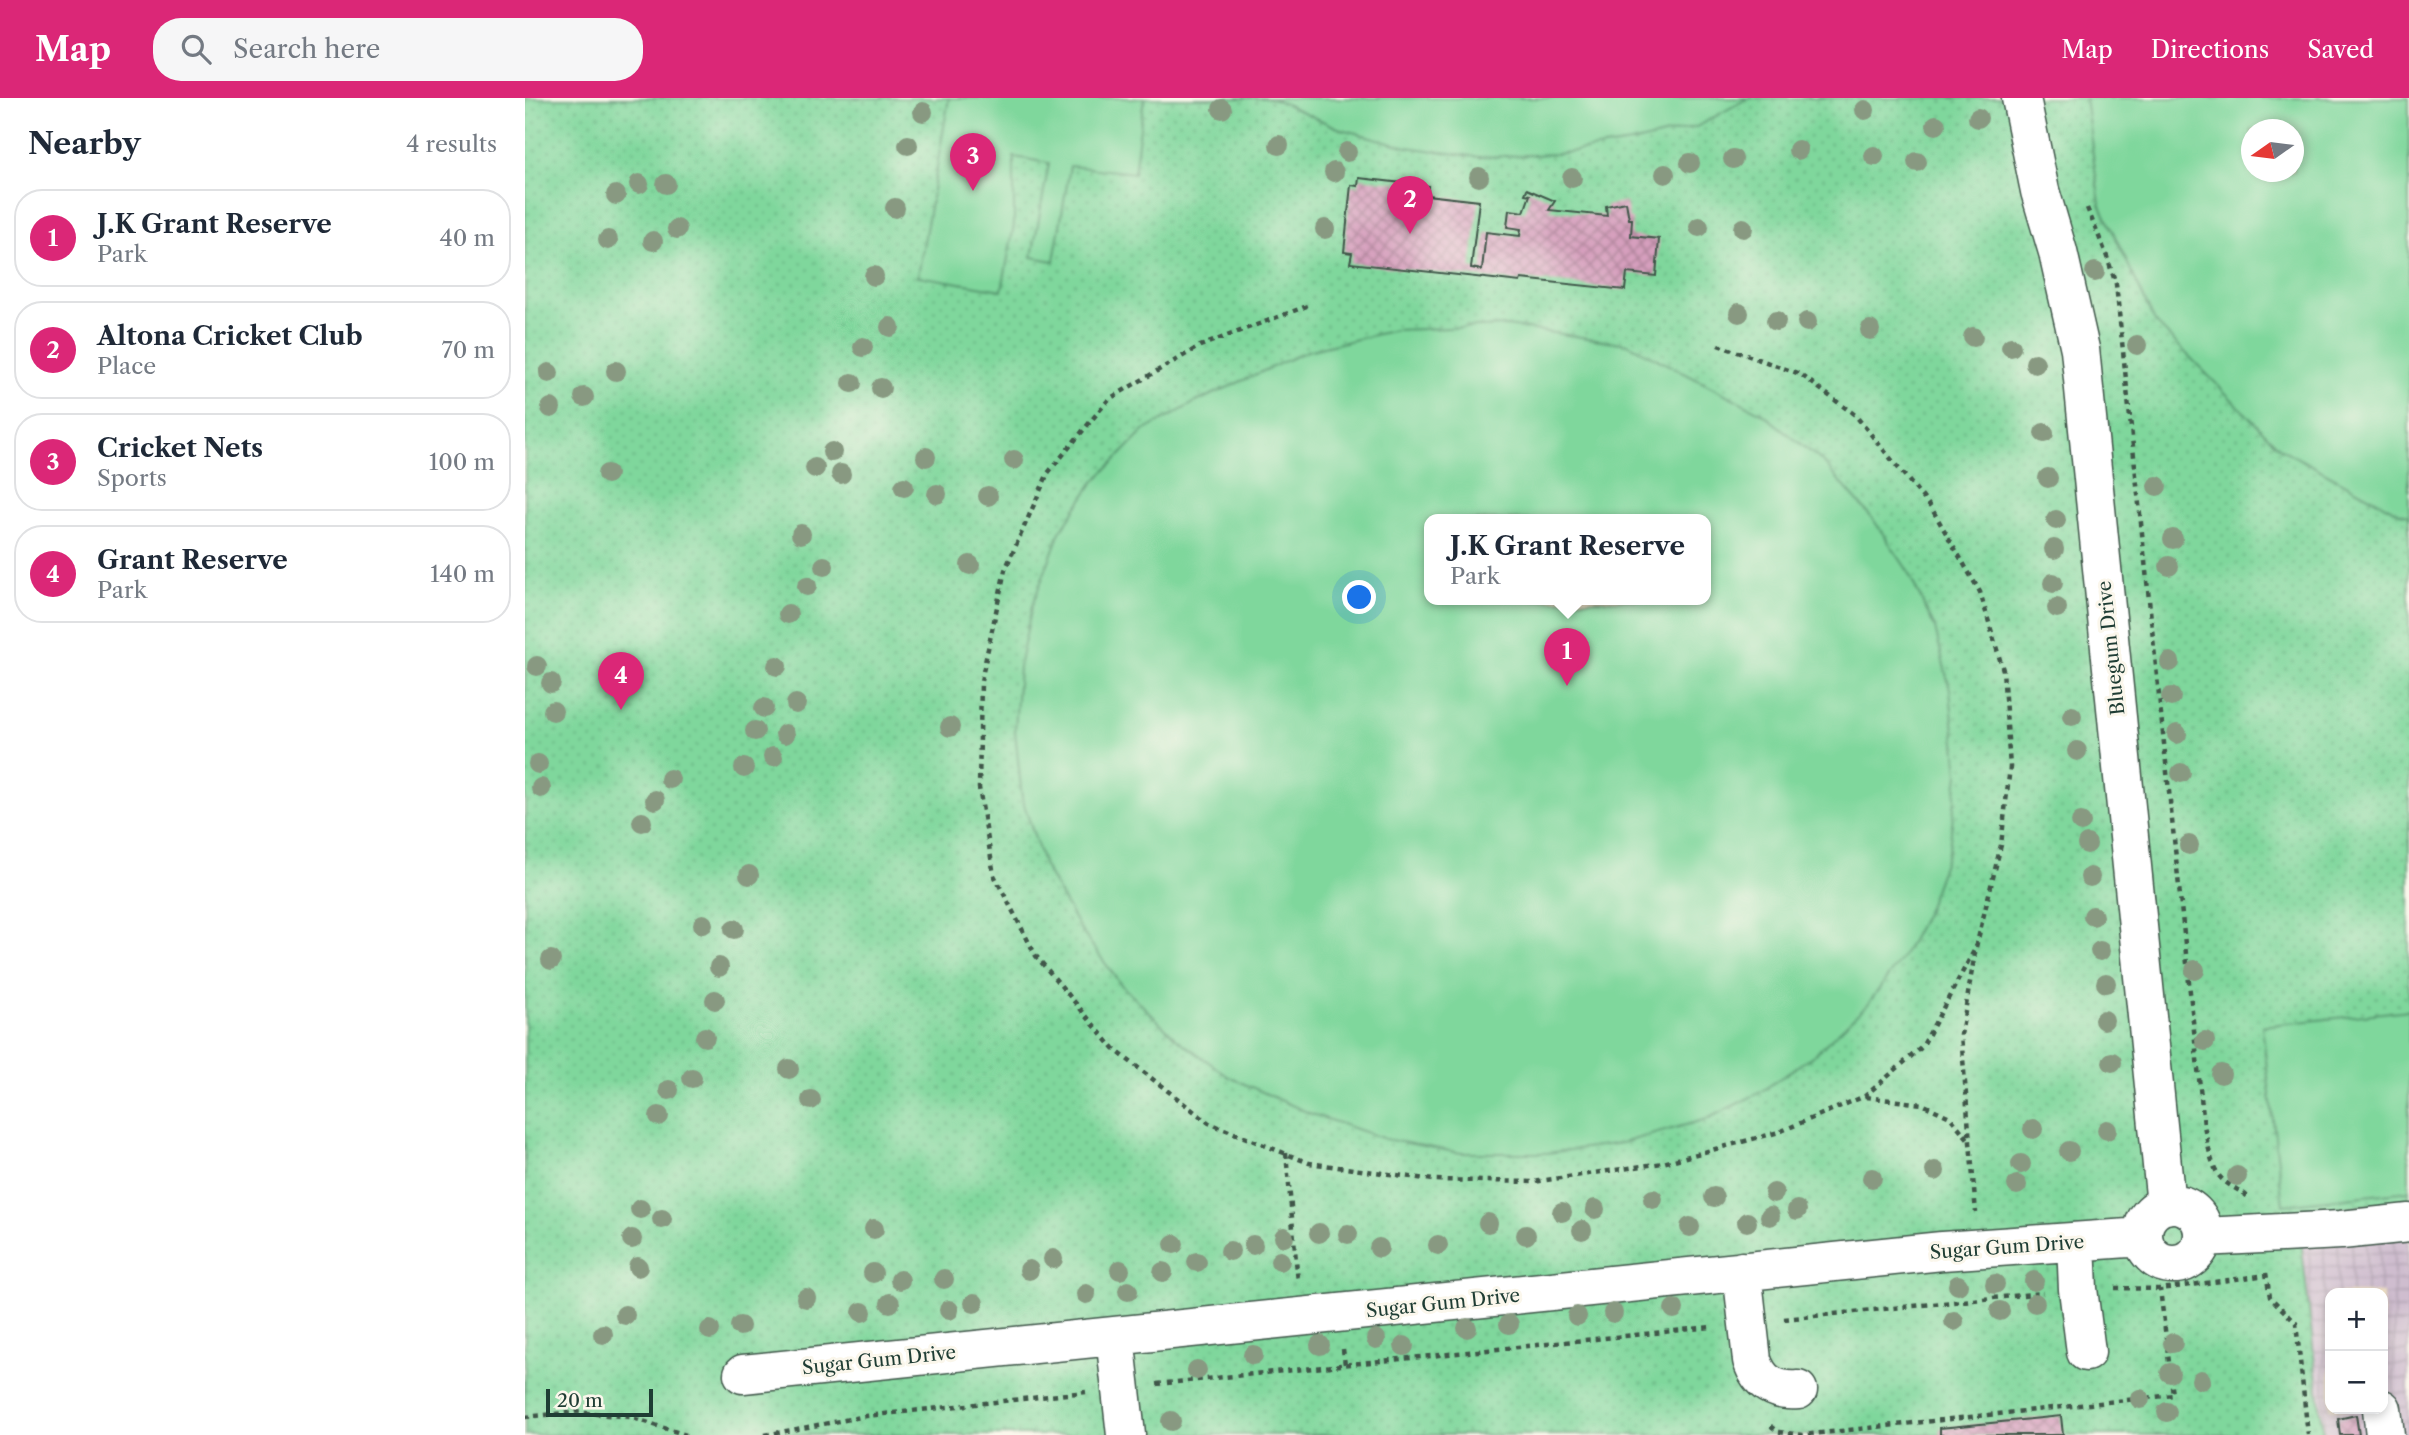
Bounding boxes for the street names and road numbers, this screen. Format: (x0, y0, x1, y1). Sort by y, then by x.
street label: Bluegum Drive (2093, 580, 2129, 716)
street label: Sugar Gum Drive (1929, 1230, 2085, 1264)
street label: Sugar Gum Drive (1365, 1283, 1521, 1323)
street label: Sugar Gum Drive (801, 1340, 957, 1380)

